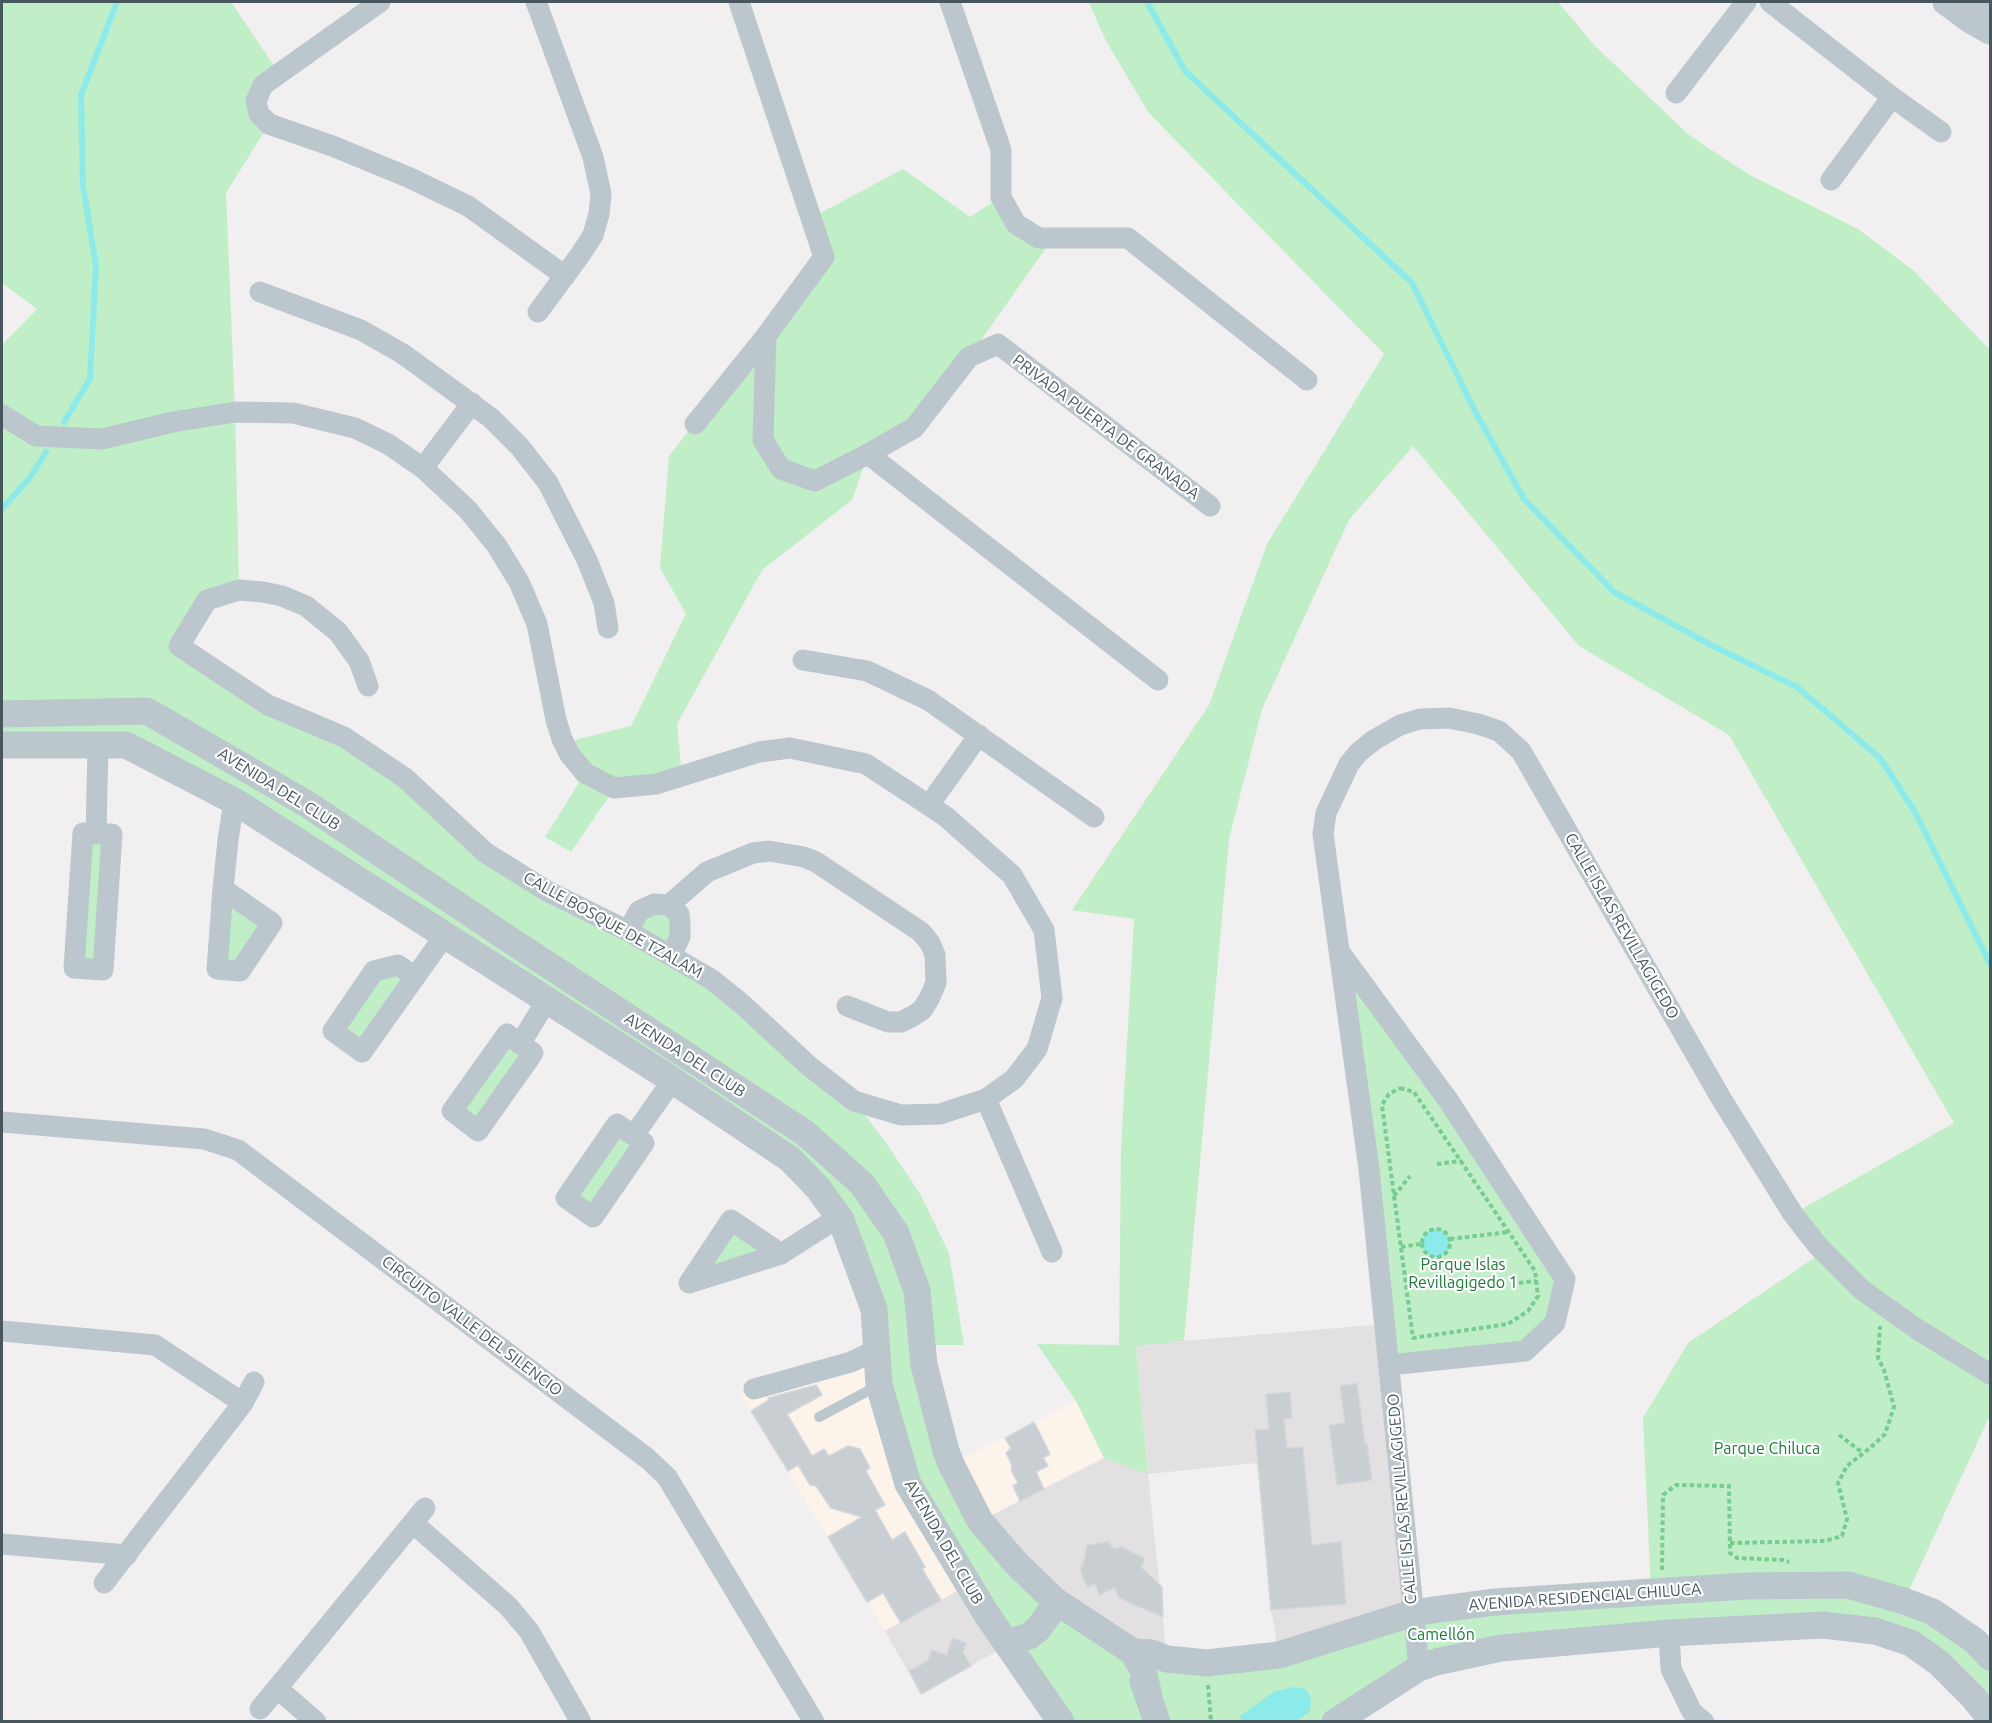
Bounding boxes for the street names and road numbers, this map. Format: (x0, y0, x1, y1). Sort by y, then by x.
street label: PRIVADA PUERTA DE GRANADA (1009, 350, 1203, 504)
street label: AVENIDA DEL CLUB (214, 744, 344, 834)
street label: CALLE ISLAS REVILLAGIGEDO (1561, 830, 1683, 1022)
street label: CALLE BOSQUE DE TZALAM (520, 868, 706, 982)
street label: AVENIDA DEL CLUB (621, 1009, 749, 1101)
street label: CIRCUITO VALLE DEL SILENCIO (378, 1252, 566, 1400)
street label: CALLE ISLAS REVILLAGIGEDO (1383, 1393, 1421, 1605)
street label: AVENIDA DEL CLUB (901, 1476, 987, 1608)
street label: AVENIDA RESIDENCIAL CHILUCA (1468, 1579, 1702, 1615)

